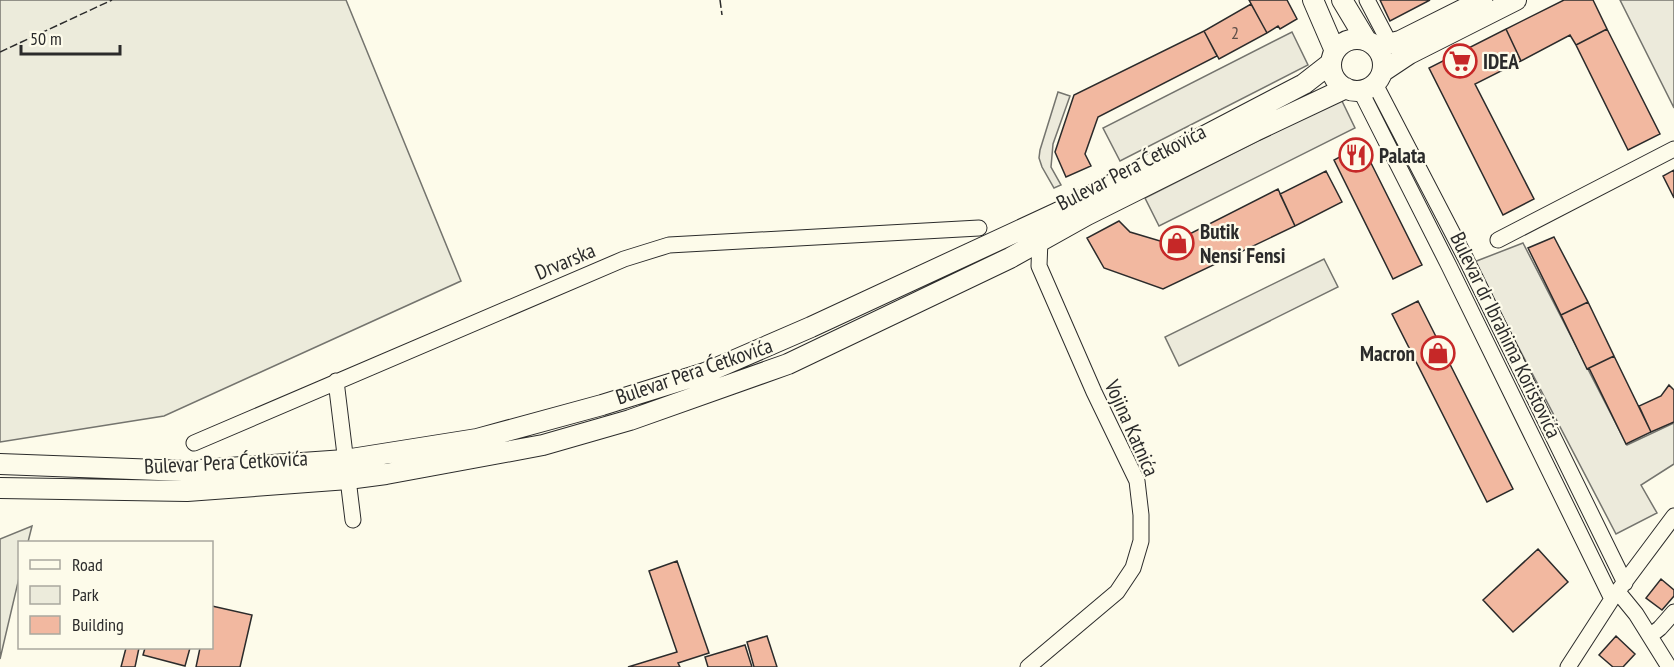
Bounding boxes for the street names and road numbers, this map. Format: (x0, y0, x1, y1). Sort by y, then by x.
street label: Bulevar Pera Ćetkovića (1052, 118, 1210, 216)
street label: Bulevar dr Ibrahima Koristovića (1444, 228, 1568, 442)
street label: Drvarska (531, 236, 599, 286)
street label: Bulevar Pera Ćetkovića (612, 332, 776, 410)
street label: Vojina Katnića (1098, 375, 1165, 480)
street label: Bulevar Pera Ćetkovića (143, 444, 309, 480)

